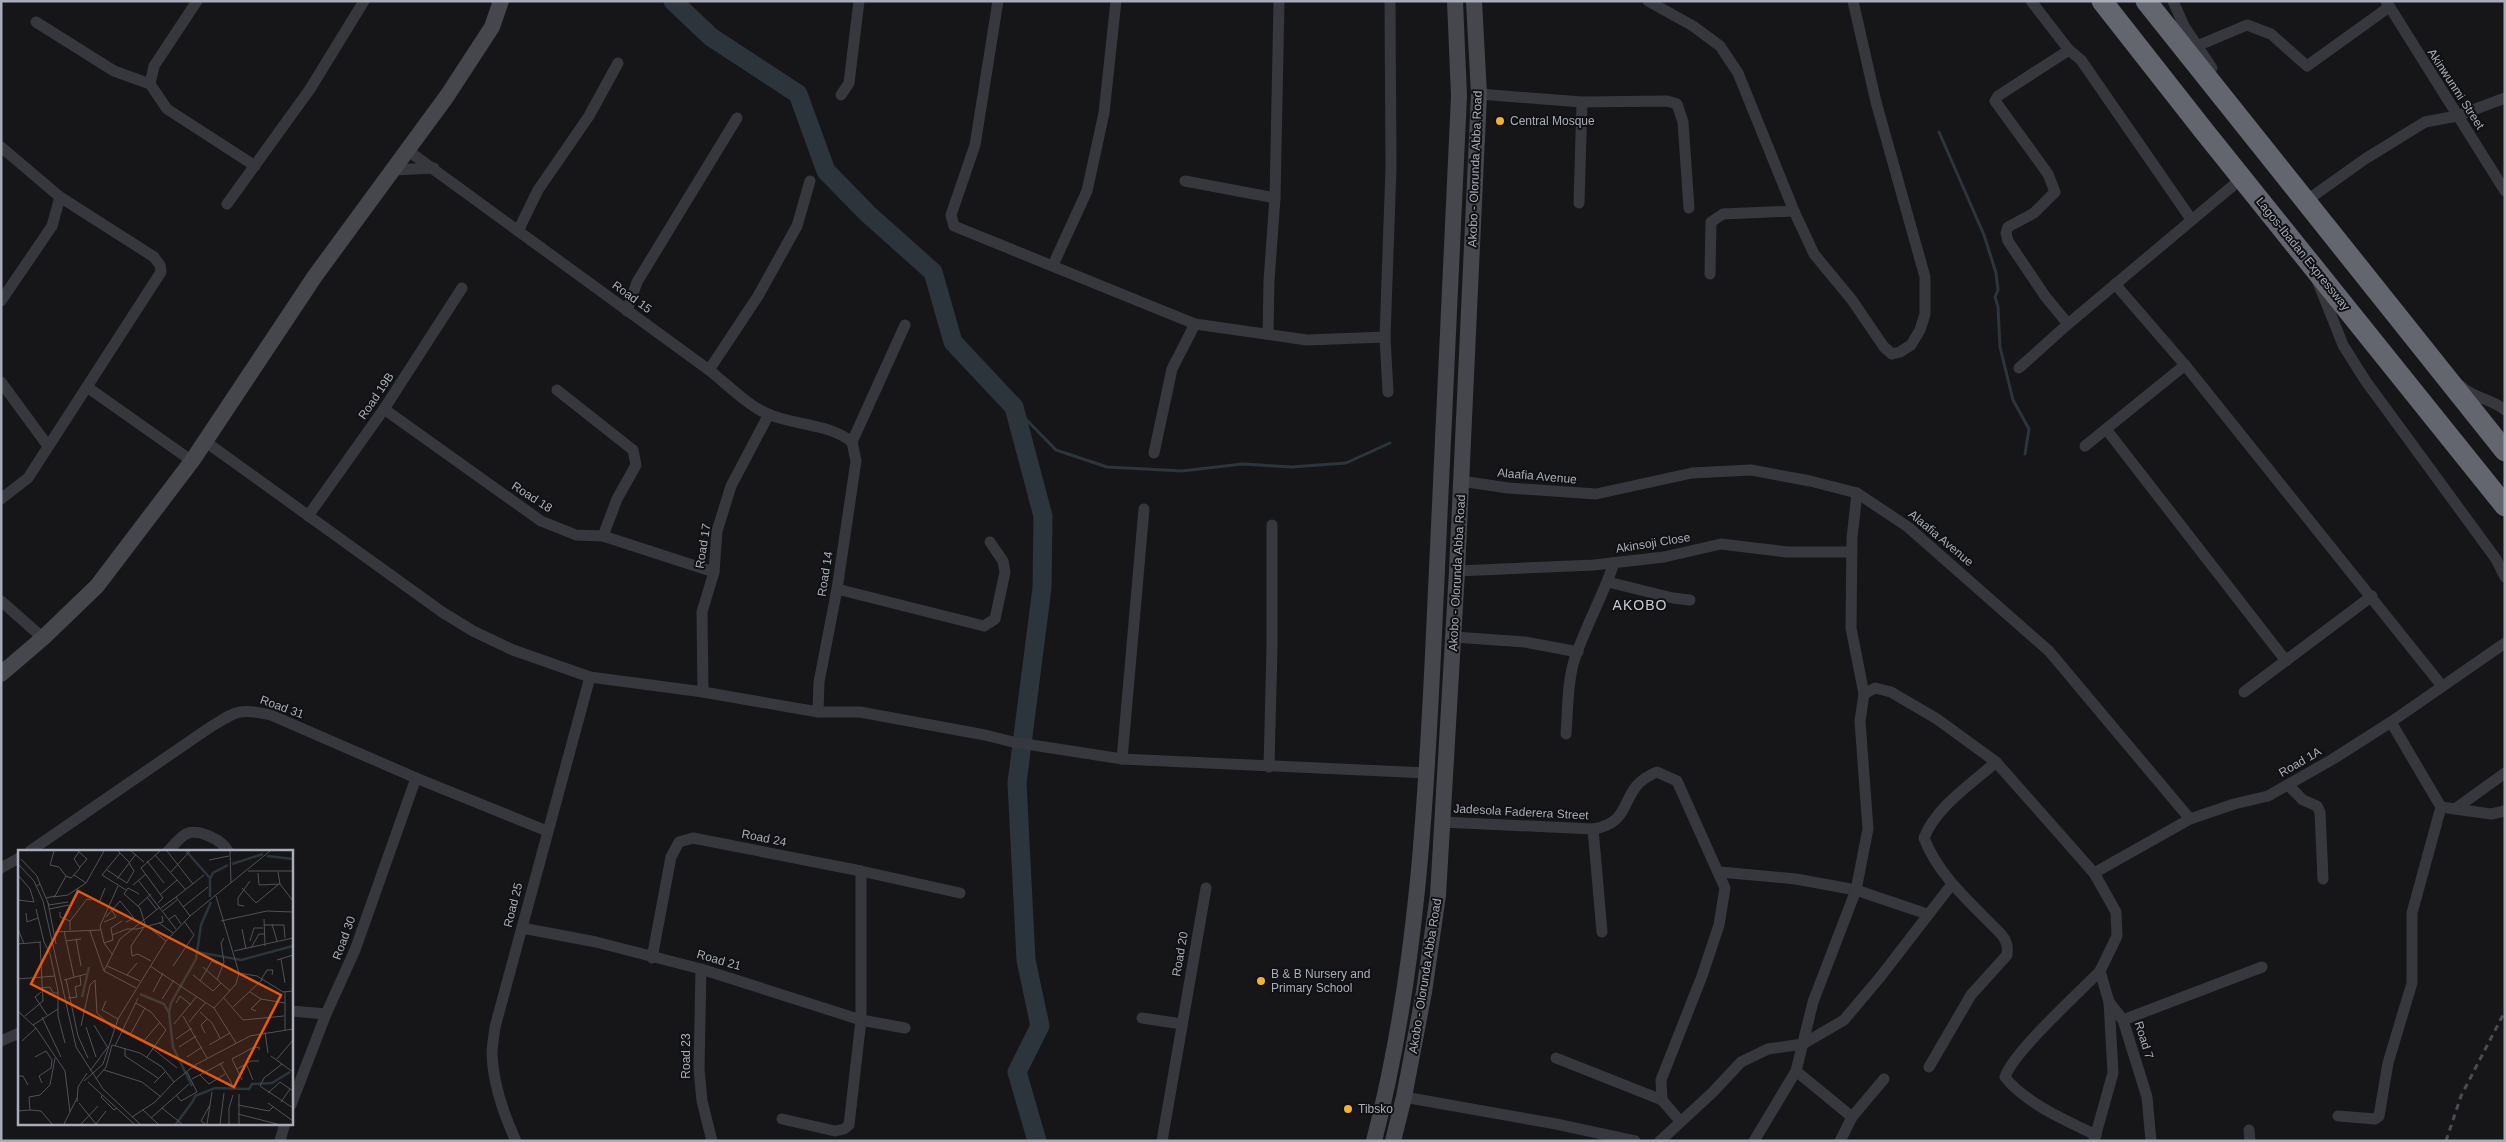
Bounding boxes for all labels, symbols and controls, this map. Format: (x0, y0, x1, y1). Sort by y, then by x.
street label: Akinwunmi Street (2425, 46, 2488, 133)
street label: Akobo - Olorunda Abba Road (1465, 90, 1485, 248)
place label: Central Mosque (1510, 114, 1595, 128)
marker: Central Mosque (1494, 115, 1506, 127)
street label: Lagos-Ibadan Expressway (2253, 195, 2353, 313)
street label: Road 15 (610, 278, 655, 316)
street label: Road 19B (355, 370, 397, 422)
street label: Alaafia Avenue (1497, 466, 1578, 486)
street label: Road 18 (509, 479, 555, 515)
street label: Akobo - Olorunda Abba Road (1446, 494, 1468, 652)
street label: Alaafia Avenue (1906, 507, 1976, 569)
street label: Road 17 (693, 522, 714, 570)
street label: Akinsoji Close (1615, 530, 1692, 556)
street label: Road 14 (815, 550, 836, 598)
district label: AKOBO (1613, 597, 1667, 613)
street label: Road 31 (258, 693, 306, 721)
street label: Road 1A (2276, 744, 2324, 780)
street label: Jadesola Faderera Street (1453, 801, 1590, 823)
street label: Road 24 (740, 827, 788, 849)
inset map (18, 850, 292, 1124)
street label: Road 25 (501, 881, 525, 929)
street label: Akobo - Olorunda Abba Road (1406, 897, 1444, 1055)
street label: Road 30 (330, 914, 358, 962)
street label: Road 20 (1169, 930, 1191, 978)
street label: Road 21 (695, 947, 743, 973)
place label: B & B Nursery and Primary School (1271, 967, 1370, 995)
marker: B & B Nursery and Primary School (1255, 975, 1267, 987)
street label: Road 7 (2132, 1019, 2156, 1061)
street label: Road 23 (679, 1033, 693, 1079)
place label: Tibsko (1358, 1102, 1393, 1116)
marker: Tibsko (1342, 1103, 1354, 1115)

